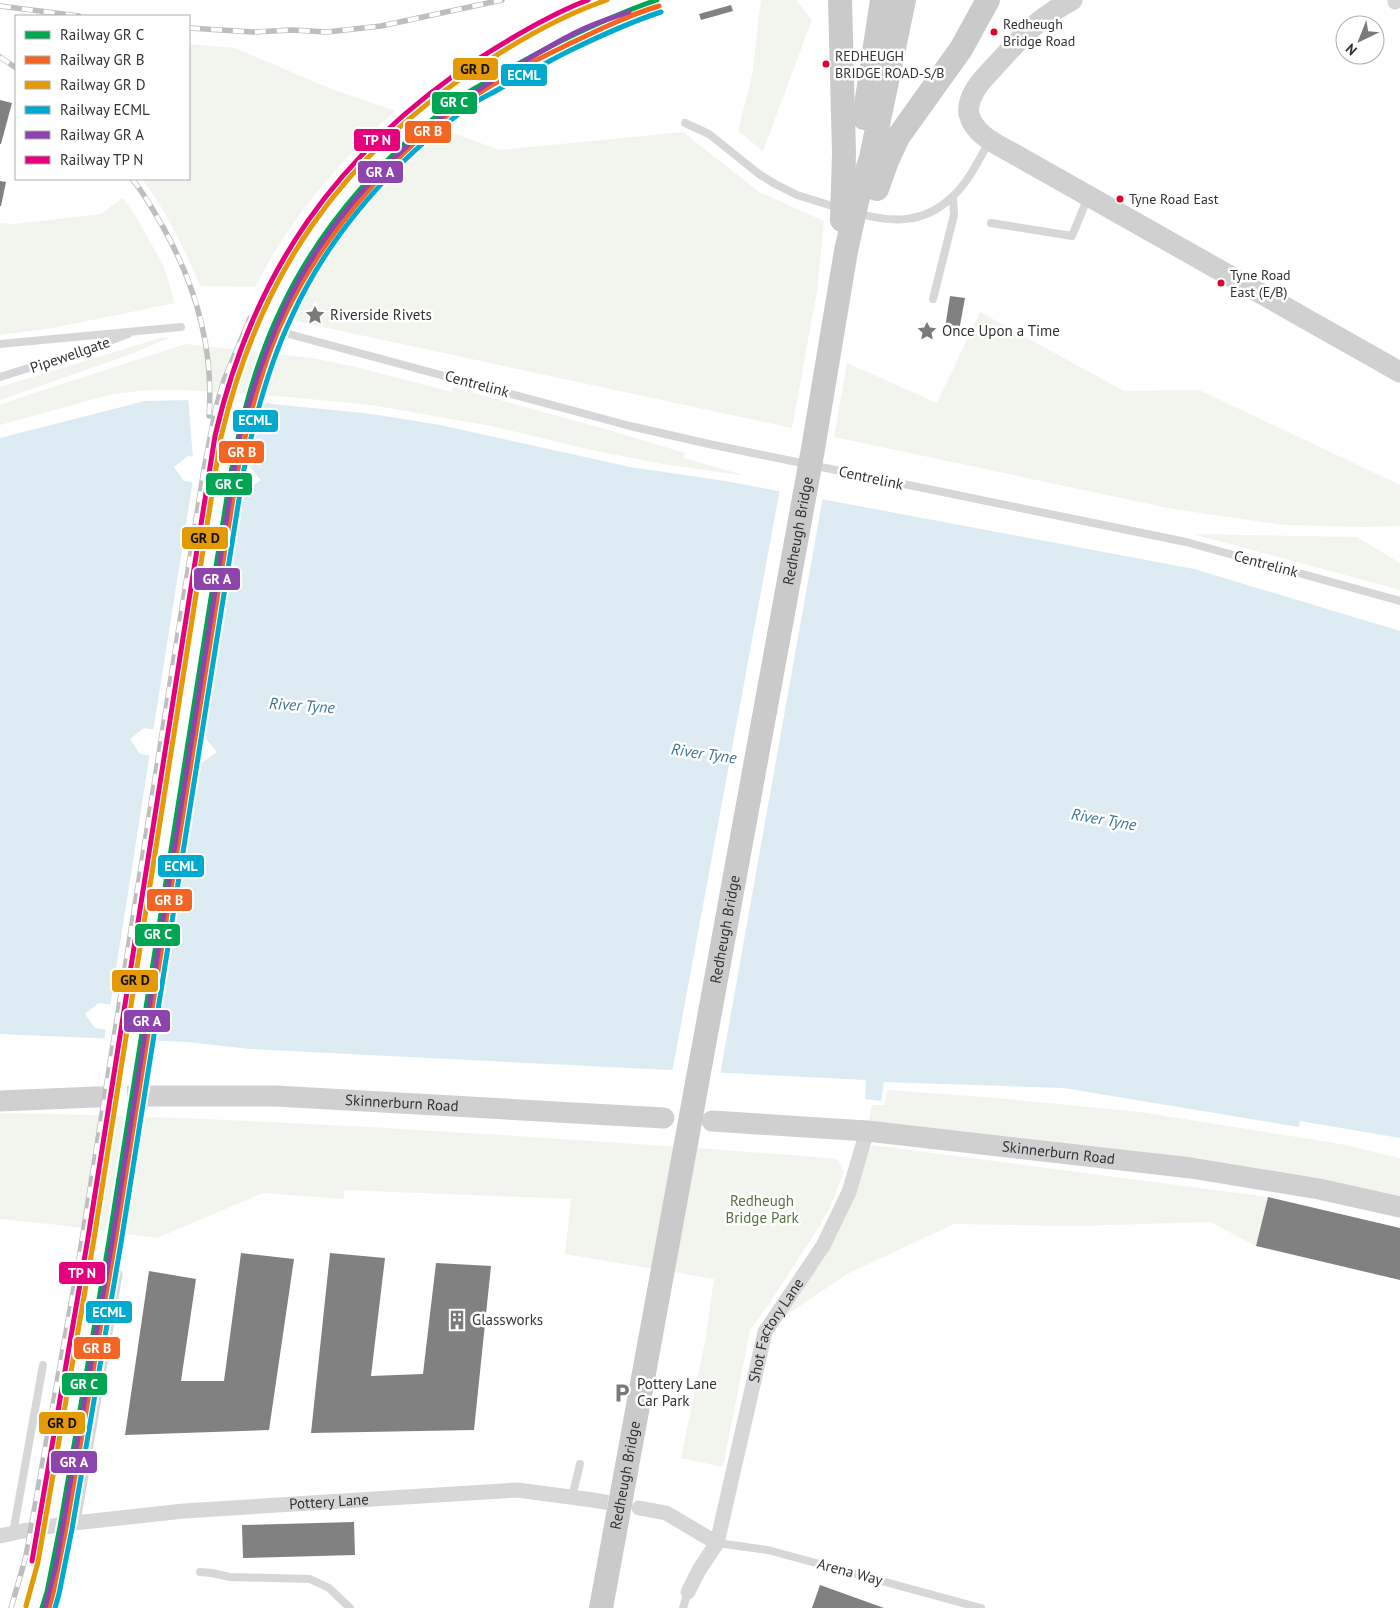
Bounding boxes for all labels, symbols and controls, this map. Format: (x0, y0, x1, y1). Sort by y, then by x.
legend (15, 15, 190, 180)
place label: Redheugh Bridge Road (1003, 15, 1075, 50)
north arrow (1335, 15, 1385, 65)
text: Railway GR C (60, 25, 144, 44)
marker: Redheugh Bridge Road (989, 27, 999, 37)
text: N (1342, 40, 1361, 59)
place label: REDHEUGH BRIDGE ROAD-S/B (835, 47, 944, 82)
text: Railway GR B (60, 50, 144, 69)
line badge: GR D (452, 57, 499, 81)
marker: REDHEUGH BRIDGE ROAD-S/B (821, 59, 831, 69)
text: GR D (460, 60, 490, 78)
line badge: ECML (500, 63, 548, 87)
text: ECML (507, 66, 542, 84)
text: Railway GR D (60, 75, 145, 94)
line badge: GR C (431, 91, 478, 115)
text: GR C (440, 93, 468, 111)
text: Railway ECML (60, 100, 150, 119)
line badge: GR B (404, 120, 452, 144)
text: GR B (414, 122, 442, 140)
text: Railway GR A (60, 125, 144, 144)
line badge: TP N (353, 128, 401, 152)
text: TP N (363, 131, 391, 149)
text: Railway TP N (60, 150, 143, 169)
line badge: GR A (357, 160, 404, 184)
text: GR A (366, 163, 395, 181)
place label: Tyne Road East (1129, 190, 1219, 208)
marker: Tyne Road East (1115, 194, 1125, 204)
place label: Tyne Road East (E/B) (1230, 266, 1291, 301)
marker: Tyne Road East (E/B) (1216, 278, 1226, 288)
place icon: Riverside Rivets (304, 304, 326, 326)
place label: Riverside Rivets (330, 305, 432, 324)
place icon: Once Upon a Time (916, 320, 938, 342)
place label: Once Upon a Time (942, 321, 1060, 340)
street label: Pipewellgate (27, 332, 112, 377)
street label: Centrelink (443, 366, 512, 401)
line badge: ECML (232, 409, 279, 433)
text: ECML (238, 411, 273, 429)
line badge: GR B (218, 440, 265, 464)
text: GR B (228, 443, 256, 461)
street label: Centrelink (837, 461, 906, 494)
line badge: GR C (205, 472, 253, 496)
text: GR C (215, 475, 243, 493)
street label: Redheugh Bridge (778, 475, 817, 587)
line badge: GR D (181, 526, 229, 550)
text: GR D (190, 529, 220, 547)
street label: Centrelink (1232, 546, 1301, 581)
line badge: GR A (193, 567, 241, 591)
text: GR A (203, 570, 232, 588)
water label: River Tyne (268, 693, 336, 717)
water label: River Tyne (670, 739, 739, 768)
water label: River Tyne (1070, 803, 1139, 835)
line badge: ECML (157, 854, 205, 878)
text: ECML (164, 857, 199, 875)
street label: Redheugh Bridge (705, 873, 744, 985)
line badge: GR B (146, 888, 193, 912)
text: GR B (155, 891, 183, 909)
line badge: GR C (134, 923, 181, 947)
text: GR C (144, 925, 172, 943)
line badge: GR D (111, 969, 159, 993)
text: GR D (120, 971, 150, 989)
line badge: GR A (123, 1009, 171, 1033)
text: GR A (133, 1012, 162, 1030)
street label: Skinnerburn Road (345, 1090, 459, 1115)
street label: Skinnerburn Road (1001, 1136, 1116, 1168)
park label: Redheugh Bridge Park (725, 1191, 799, 1227)
line badge: TP N (58, 1261, 106, 1285)
text: TP N (68, 1264, 96, 1282)
street label: Shot Factory Lane (744, 1274, 808, 1384)
line badge: ECML (85, 1300, 133, 1324)
text: ECML (92, 1303, 127, 1321)
building icon: Glassworks (446, 1309, 468, 1331)
place label: Glassworks (472, 1310, 543, 1329)
line badge: GR B (73, 1336, 121, 1360)
text: GR B (83, 1339, 111, 1357)
line badge: GR C (61, 1372, 108, 1396)
place label: Pottery Lane Car Park (637, 1374, 717, 1410)
text: GR C (70, 1375, 98, 1393)
parking icon: Pottery Lane Car Park (611, 1382, 633, 1404)
line badge: GR D (38, 1411, 86, 1435)
text: GR D (47, 1414, 77, 1432)
street label: Redheugh Bridge (606, 1419, 644, 1531)
line badge: GR A (50, 1450, 98, 1474)
text: GR A (60, 1453, 89, 1471)
street label: Pottery Lane (289, 1489, 369, 1513)
street label: Arena Way (815, 1554, 885, 1589)

